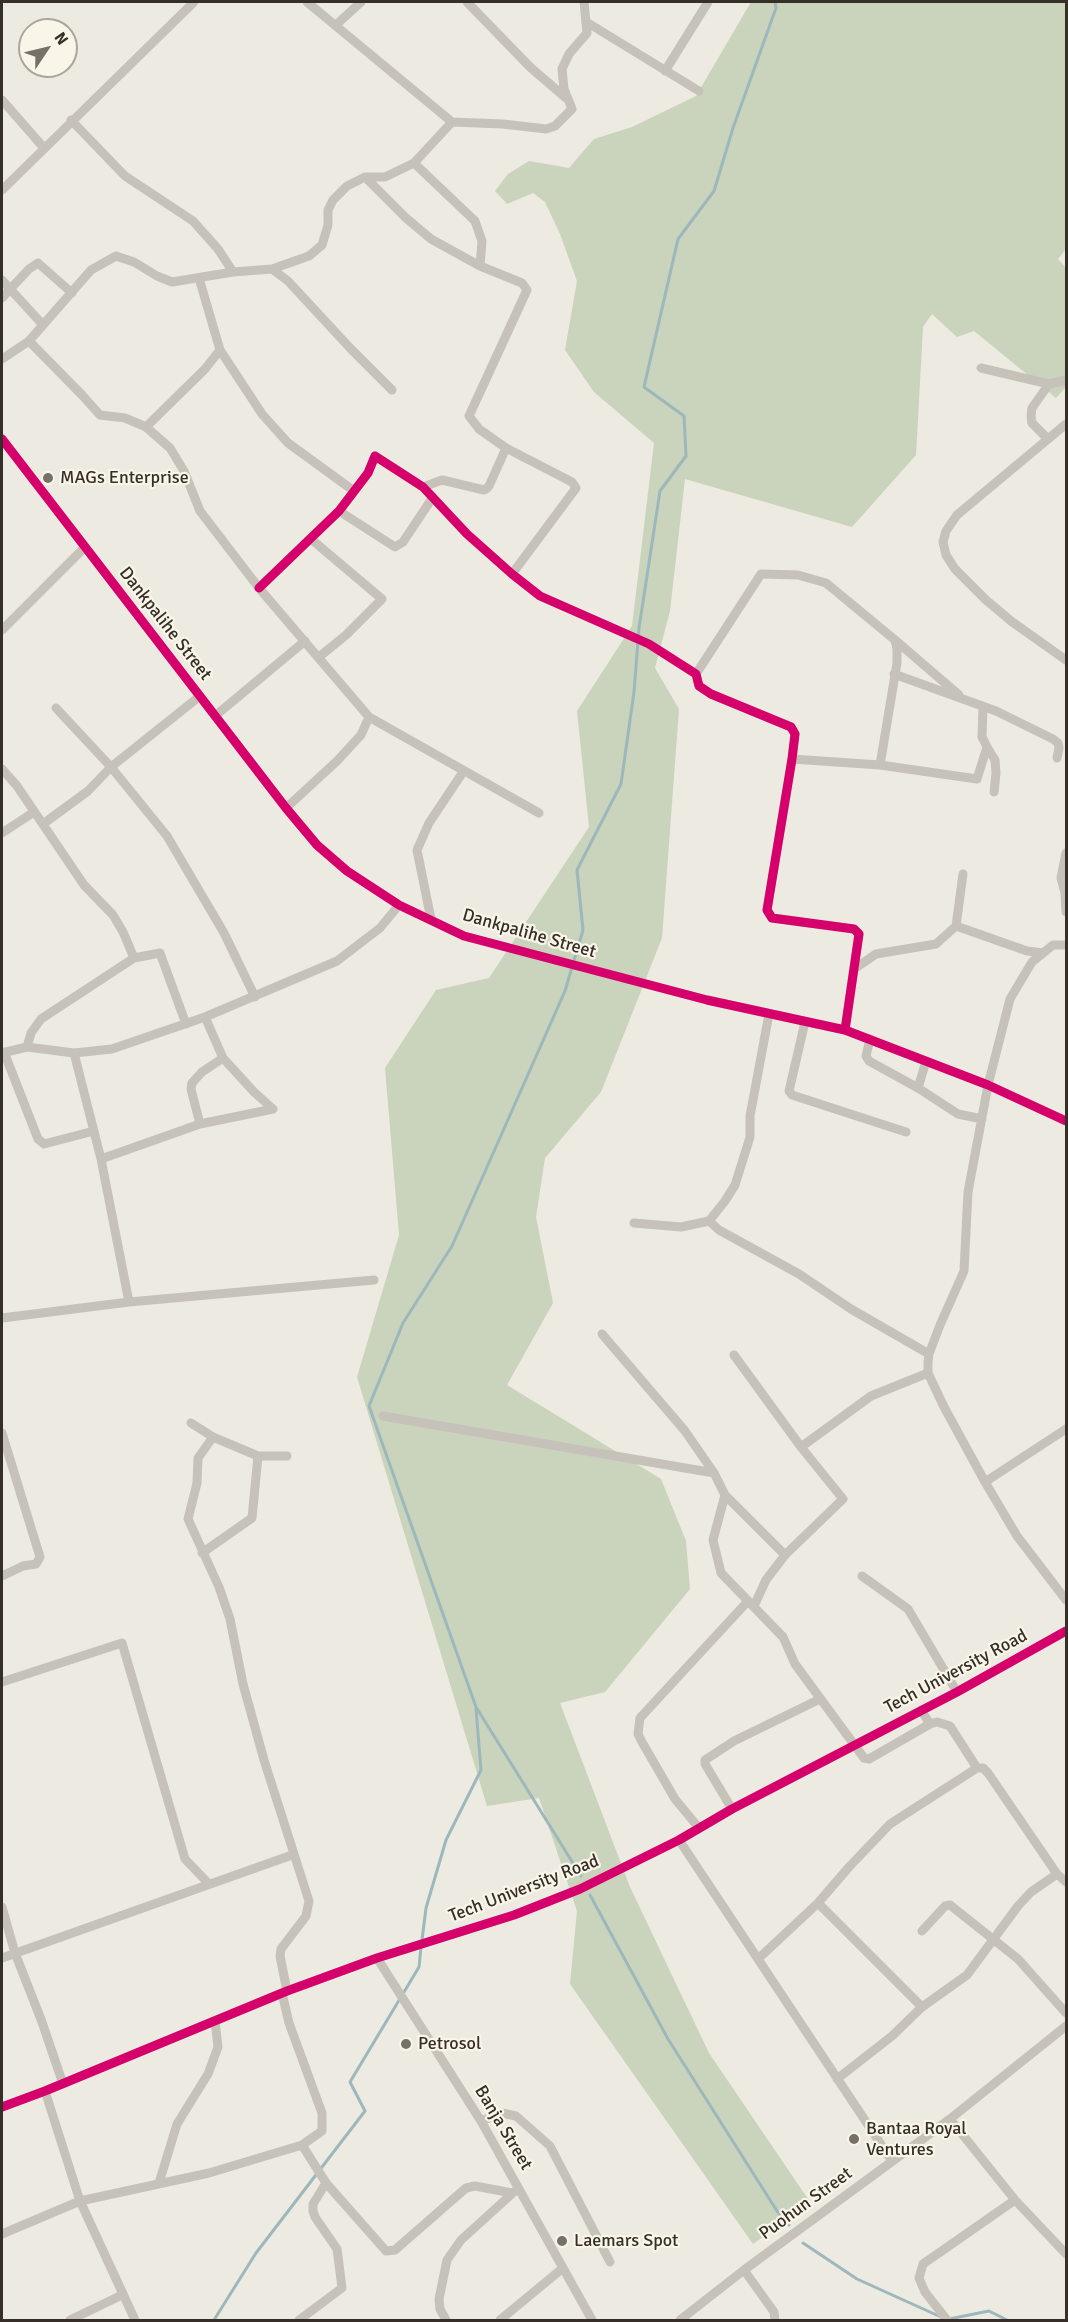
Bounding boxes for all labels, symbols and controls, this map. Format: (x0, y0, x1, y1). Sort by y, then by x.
north arrow (18, 18, 78, 78)
text: N (50, 29, 72, 49)
place label: MAGs Enterprise (60, 467, 189, 489)
marker: MAGs Enterprise (41, 471, 55, 485)
street label: Dankpalihe Street (114, 563, 216, 685)
street label: Dankpalihe Street (460, 905, 598, 963)
street label: Tech University Road (881, 1625, 1031, 1719)
street label: Tech University Road (446, 1850, 602, 1928)
place label: Petrosol (418, 2033, 481, 2055)
marker: Petrosol (399, 2037, 413, 2051)
street label: Banja Street (469, 2082, 537, 2174)
place label: Bantaa Royal Ventures (866, 2118, 967, 2160)
marker: Bantaa Royal Ventures (847, 2132, 861, 2146)
street label: Puohun Street (755, 2163, 857, 2245)
place label: Laemars Spot (574, 2230, 678, 2252)
marker: Laemars Spot (555, 2234, 569, 2248)

